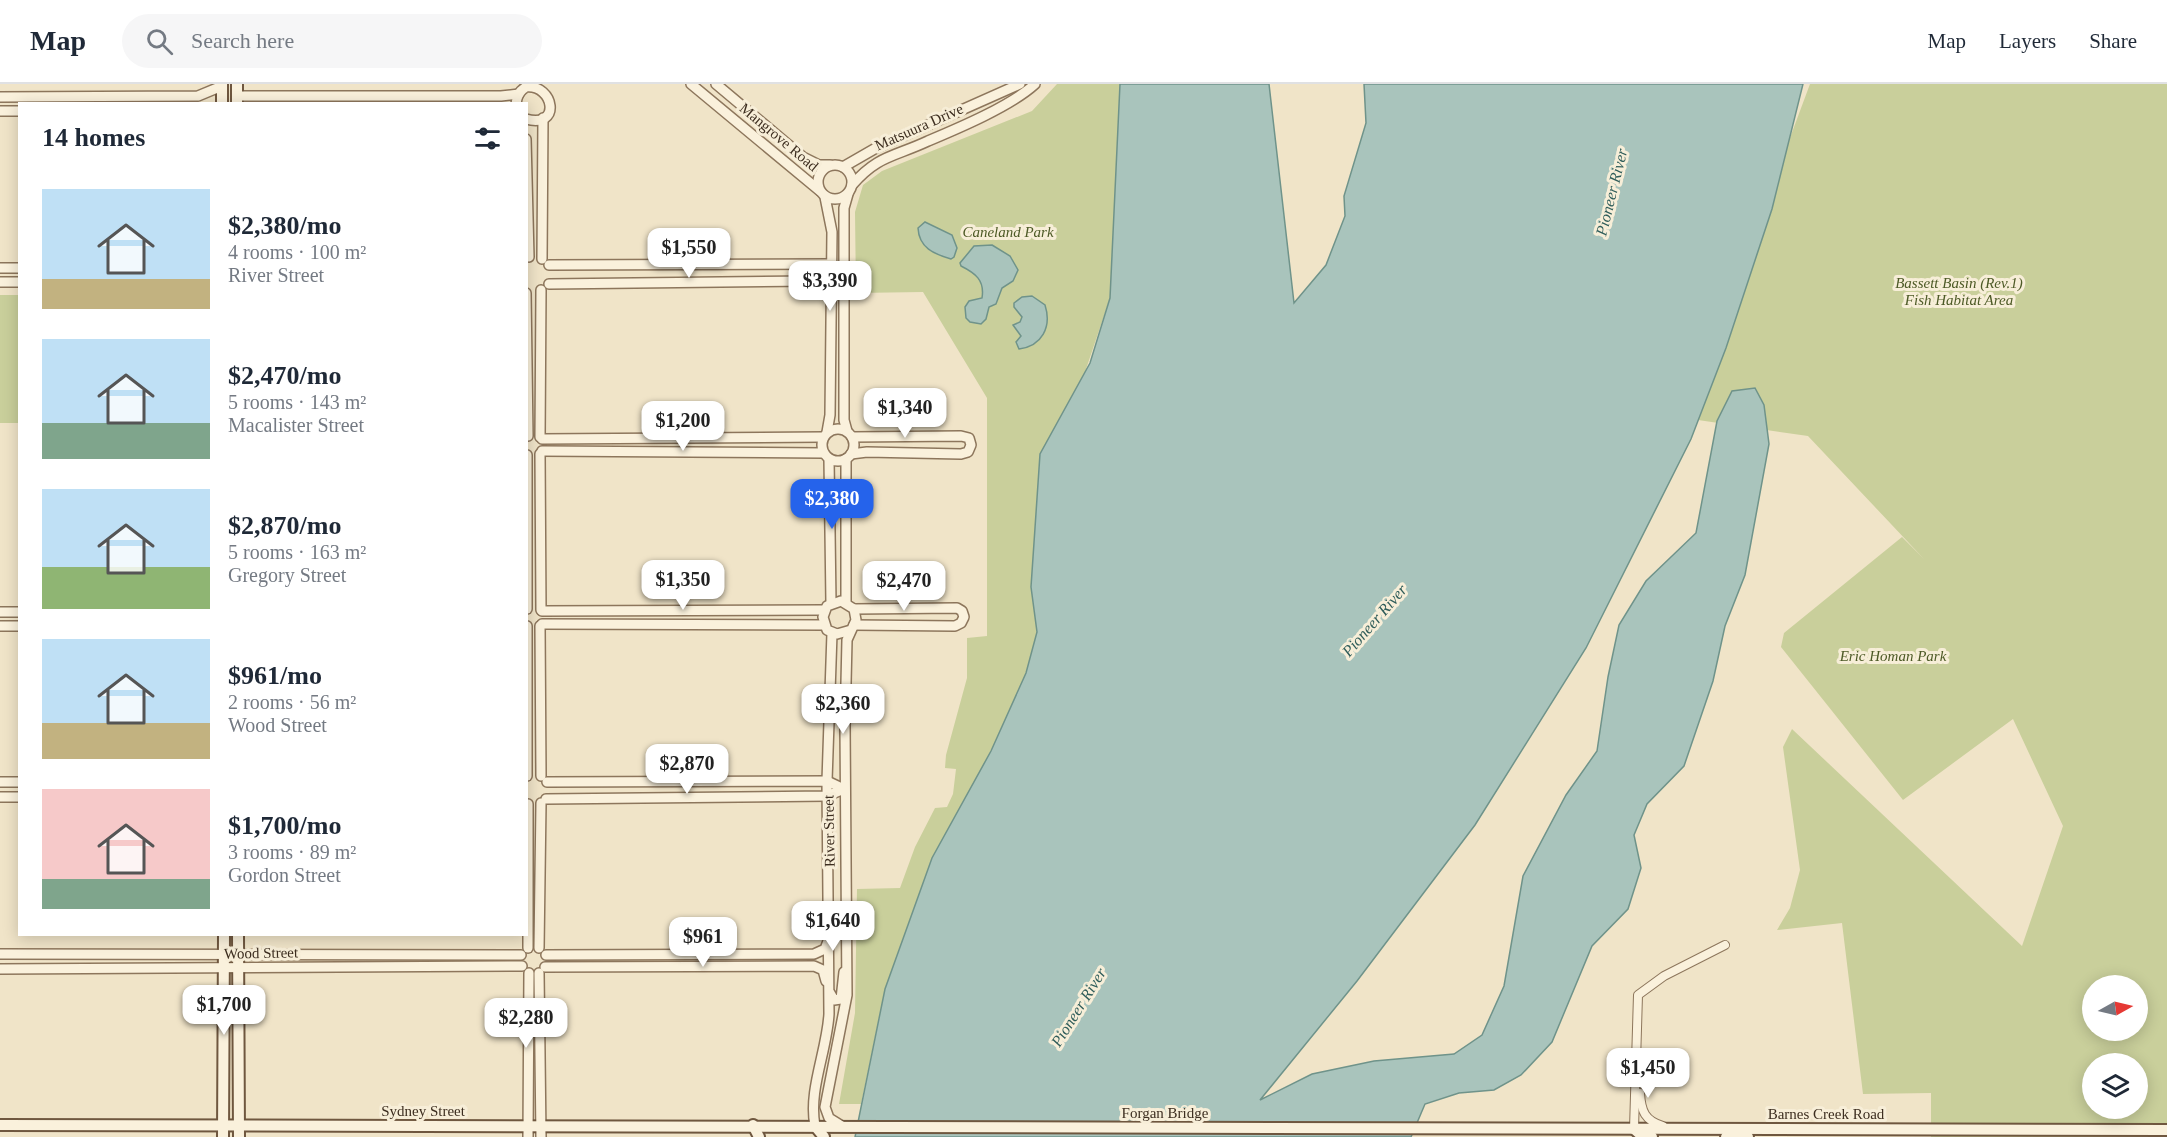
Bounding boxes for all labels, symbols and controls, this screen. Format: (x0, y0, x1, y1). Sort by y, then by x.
search box (122, 14, 542, 68)
text: Map (30, 25, 86, 56)
icon: search (143, 25, 176, 58)
text: Search here (191, 28, 294, 53)
text: Map (1928, 29, 1966, 53)
text: Layers (1999, 29, 2056, 53)
text: Share (2089, 29, 2137, 53)
street label: Mangrove Road (737, 100, 822, 175)
street label: Matsuura Drive (873, 100, 966, 154)
icon: filters (471, 122, 504, 155)
text: 14 homes (42, 123, 145, 152)
water label: Pioneer River (1592, 146, 1631, 238)
text: $2,380/mo (228, 211, 341, 240)
icon: home (90, 213, 162, 285)
park label: Caneland Park (962, 224, 1054, 240)
pin: $1,550 (640, 228, 738, 279)
text: $1,550 (662, 236, 717, 258)
text: 4 rooms · 100 m² (228, 241, 366, 263)
pin: $3,390 (781, 261, 879, 312)
text: River Street (228, 264, 324, 286)
text: $3,390 (803, 269, 858, 291)
park label: Bassett Basin (Rev.1) Fish Habitat Area (1895, 275, 2023, 308)
text: $2,470/mo (228, 361, 341, 390)
icon: home (90, 363, 162, 435)
pin: $1,340 (856, 388, 954, 439)
text: 5 rooms · 143 m² (228, 391, 366, 413)
text: $1,340 (878, 396, 933, 418)
pin: $1,200 (634, 401, 732, 452)
text: $1,200 (656, 409, 711, 431)
text: Macalister Street (228, 414, 364, 436)
pin: $2,380 (783, 479, 881, 530)
text: $2,380 (805, 487, 860, 509)
text: $2,870/mo (228, 511, 341, 540)
icon: home (90, 513, 162, 585)
text: 5 rooms · 163 m² (228, 541, 366, 563)
pin: $1,350 (634, 560, 732, 611)
pin: $2,470 (855, 561, 953, 612)
text: Gregory Street (228, 564, 346, 586)
text: $1,350 (656, 568, 711, 590)
text: $2,470 (877, 569, 932, 591)
water label: Pioneer River (1338, 580, 1411, 660)
park label: Eric Homan Park (1839, 648, 1947, 664)
text: $961/mo (228, 661, 322, 690)
icon: home (90, 663, 162, 735)
pin: $2,360 (794, 684, 892, 735)
text: 2 rooms · 56 m² (228, 691, 356, 713)
text: $2,360 (816, 692, 871, 714)
text: Wood Street (228, 714, 327, 736)
pin: $2,870 (638, 744, 736, 795)
text: $2,870 (660, 752, 715, 774)
street label: River Street (820, 794, 838, 867)
text: $1,700/mo (228, 811, 341, 840)
icon: home (90, 813, 162, 885)
text: 3 rooms · 89 m² (228, 841, 356, 863)
text: Gordon Street (228, 864, 341, 886)
pin: $1,640 (784, 901, 882, 952)
text: $1,640 (806, 909, 861, 931)
pin: $961 (667, 917, 739, 968)
text: $961 (683, 925, 723, 947)
street label: Wood Street (224, 944, 299, 962)
water label: Pioneer River (1047, 964, 1110, 1050)
north arrow (2082, 975, 2148, 1041)
map controls (2082, 975, 2148, 1119)
pin: $1,700 (175, 985, 273, 1036)
text: $1,700 (197, 993, 252, 1015)
pin: $2,280 (477, 998, 575, 1049)
text: $2,280 (499, 1006, 554, 1028)
pin: $1,450 (1599, 1048, 1697, 1099)
button: layers (2082, 1053, 2148, 1119)
text: $1,450 (1621, 1056, 1676, 1078)
street label: Sydney Street (381, 1103, 466, 1119)
street label: Forgan Bridge (1122, 1105, 1209, 1121)
street label: Barnes Creek Road (1768, 1106, 1885, 1122)

